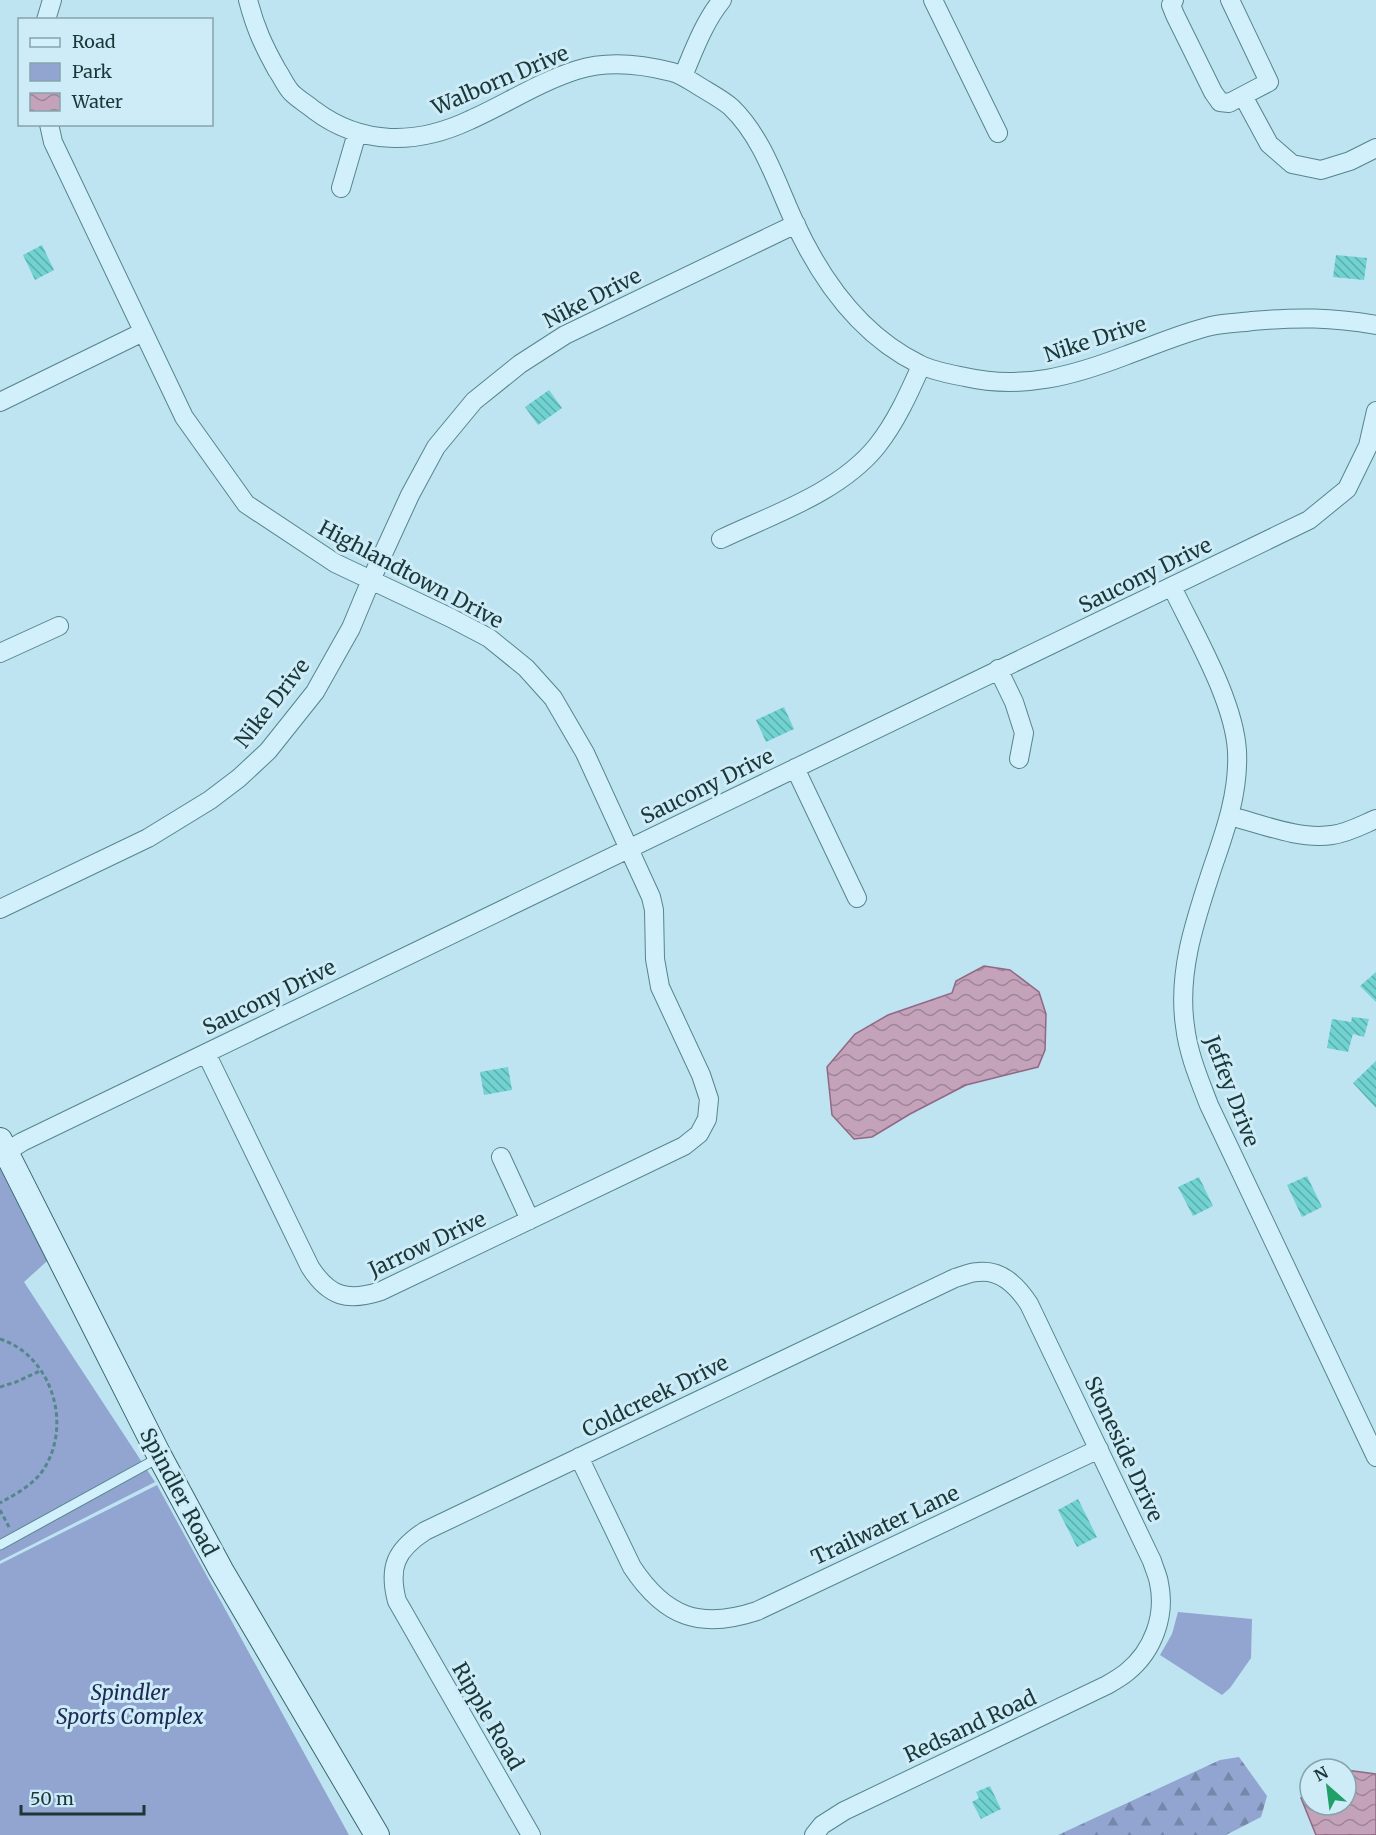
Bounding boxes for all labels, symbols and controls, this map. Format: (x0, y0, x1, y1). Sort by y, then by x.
legend (18, 18, 213, 126)
text: Road (72, 30, 116, 53)
street label: Walborn Drive (427, 39, 572, 121)
text: Park (72, 60, 113, 83)
text: Water (71, 90, 123, 113)
street label: Nike Drive (539, 262, 645, 334)
street label: Nike Drive (1040, 310, 1150, 368)
street label: Highlandtown Drive (314, 514, 508, 634)
street label: Saucony Drive (1074, 531, 1216, 619)
street label: Nike Drive (229, 653, 315, 753)
street label: Saucony Drive (636, 742, 778, 830)
street label: Saucony Drive (198, 953, 340, 1041)
street label: Jeffey Drive (1198, 1031, 1266, 1150)
street label: Jarrow Drive (363, 1205, 490, 1283)
street label: Coldcreek Drive (577, 1349, 733, 1443)
street label: Stoneside Drive (1078, 1372, 1170, 1526)
street label: Spindler Road (134, 1423, 224, 1561)
street label: Trailwater Lane (807, 1479, 963, 1571)
street label: Ripple Road (446, 1657, 530, 1775)
park label: Spindler Sports Complex (56, 1679, 204, 1730)
street label: Redsand Road (900, 1683, 1041, 1768)
north arrow (1298, 1757, 1358, 1817)
text: N (1311, 1762, 1332, 1786)
scale bar (21, 1778, 144, 1816)
text: 50 m (30, 1787, 74, 1810)

